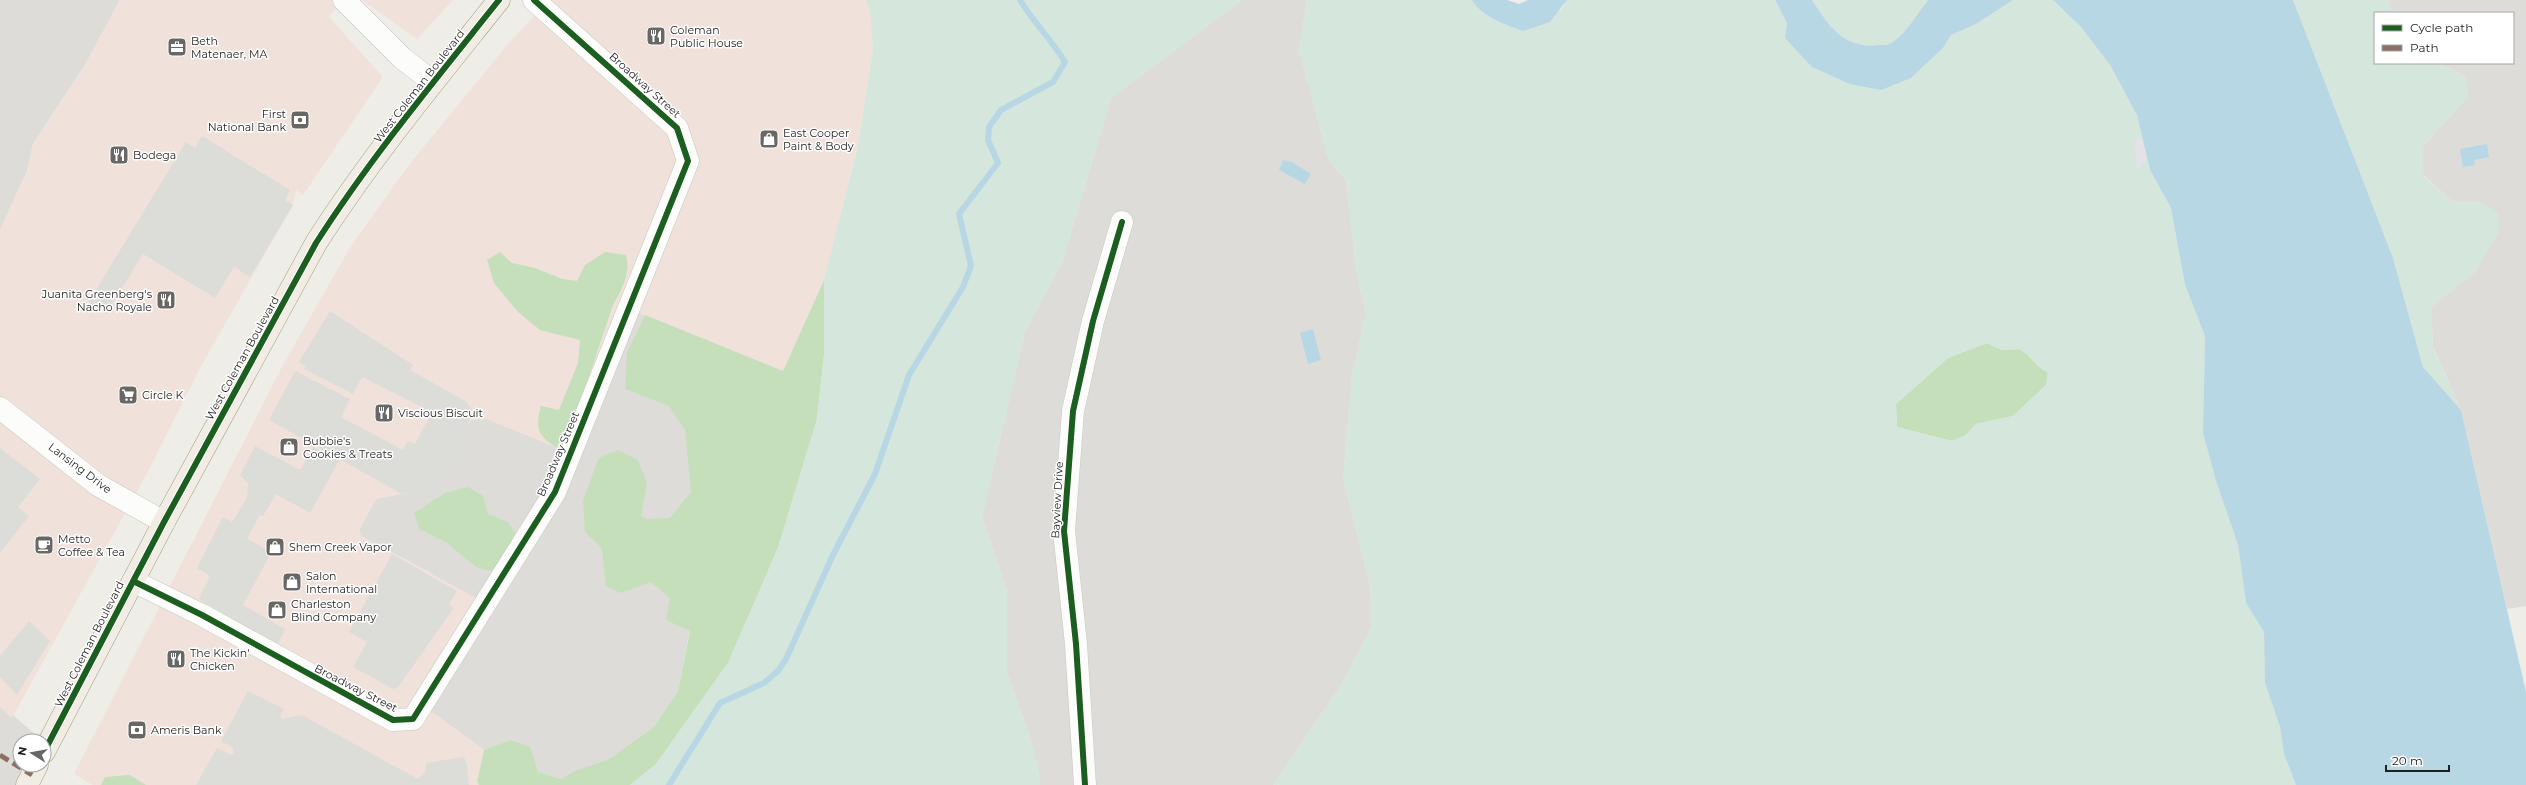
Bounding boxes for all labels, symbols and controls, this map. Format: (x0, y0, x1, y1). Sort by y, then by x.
legend (2374, 12, 2514, 64)
text: Cycle path (2410, 20, 2473, 35)
place label: Coleman Public House (670, 23, 743, 50)
restaurant icon: Coleman Public House (645, 25, 667, 47)
street label: West Coleman Boulevard (371, 27, 467, 145)
place label: Beth Matenaer, MA (191, 34, 267, 61)
office icon: Beth Matenaer, MA (166, 36, 188, 58)
text: Path (2410, 40, 2439, 55)
street label: Broadway Street (606, 49, 684, 121)
place label: First National Bank (208, 107, 287, 134)
bank icon: First National Bank (289, 109, 311, 131)
place label: East Cooper Paint & Body (783, 126, 854, 153)
shop icon: East Cooper Paint & Body (758, 128, 780, 150)
restaurant icon: Bodega (108, 144, 130, 166)
place label: Bodega (133, 148, 176, 162)
place label: Juanita Greenberg's Nacho Royale (41, 287, 153, 314)
restaurant icon: Juanita Greenberg's Nacho Royale (155, 289, 177, 311)
street label: West Coleman Boulevard (202, 294, 282, 422)
supermarket icon: Circle K (117, 384, 139, 406)
place label: Circle K (142, 388, 184, 402)
restaurant icon: Viscious Biscuit (373, 402, 395, 424)
place label: Viscious Biscuit (398, 406, 483, 420)
street label: Broadway Street (534, 409, 582, 499)
place label: Bubbie's Cookies & Treats (303, 434, 393, 461)
shop icon: Bubbie's Cookies & Treats (278, 436, 300, 458)
street label: Lansing Drive (46, 440, 115, 496)
street label: Bayview Drive (1048, 461, 1066, 539)
place label: Metto Coffee & Tea (58, 532, 125, 559)
cafe icon: Metto Coffee & Tea (33, 534, 55, 556)
shop icon: Shem Creek Vapor (264, 536, 286, 558)
place label: Shem Creek Vapor (289, 540, 392, 554)
place label: Salon International (306, 569, 377, 596)
shop icon: Salon International (281, 571, 303, 593)
street label: West Coleman Boulevard (51, 579, 127, 709)
place label: Charleston Blind Company (291, 597, 376, 624)
shop icon: Charleston Blind Company (266, 599, 288, 621)
place label: The Kickin' Chicken (190, 646, 249, 673)
restaurant icon: The Kickin' Chicken (165, 648, 187, 670)
street label: Broadway Street (312, 661, 400, 715)
bank icon: Ameris Bank (126, 719, 148, 741)
place label: Ameris Bank (151, 723, 222, 737)
north arrow (12, 733, 52, 773)
text: N (14, 745, 30, 757)
scale bar (2386, 747, 2449, 773)
text: 20 m (2392, 753, 2423, 768)

